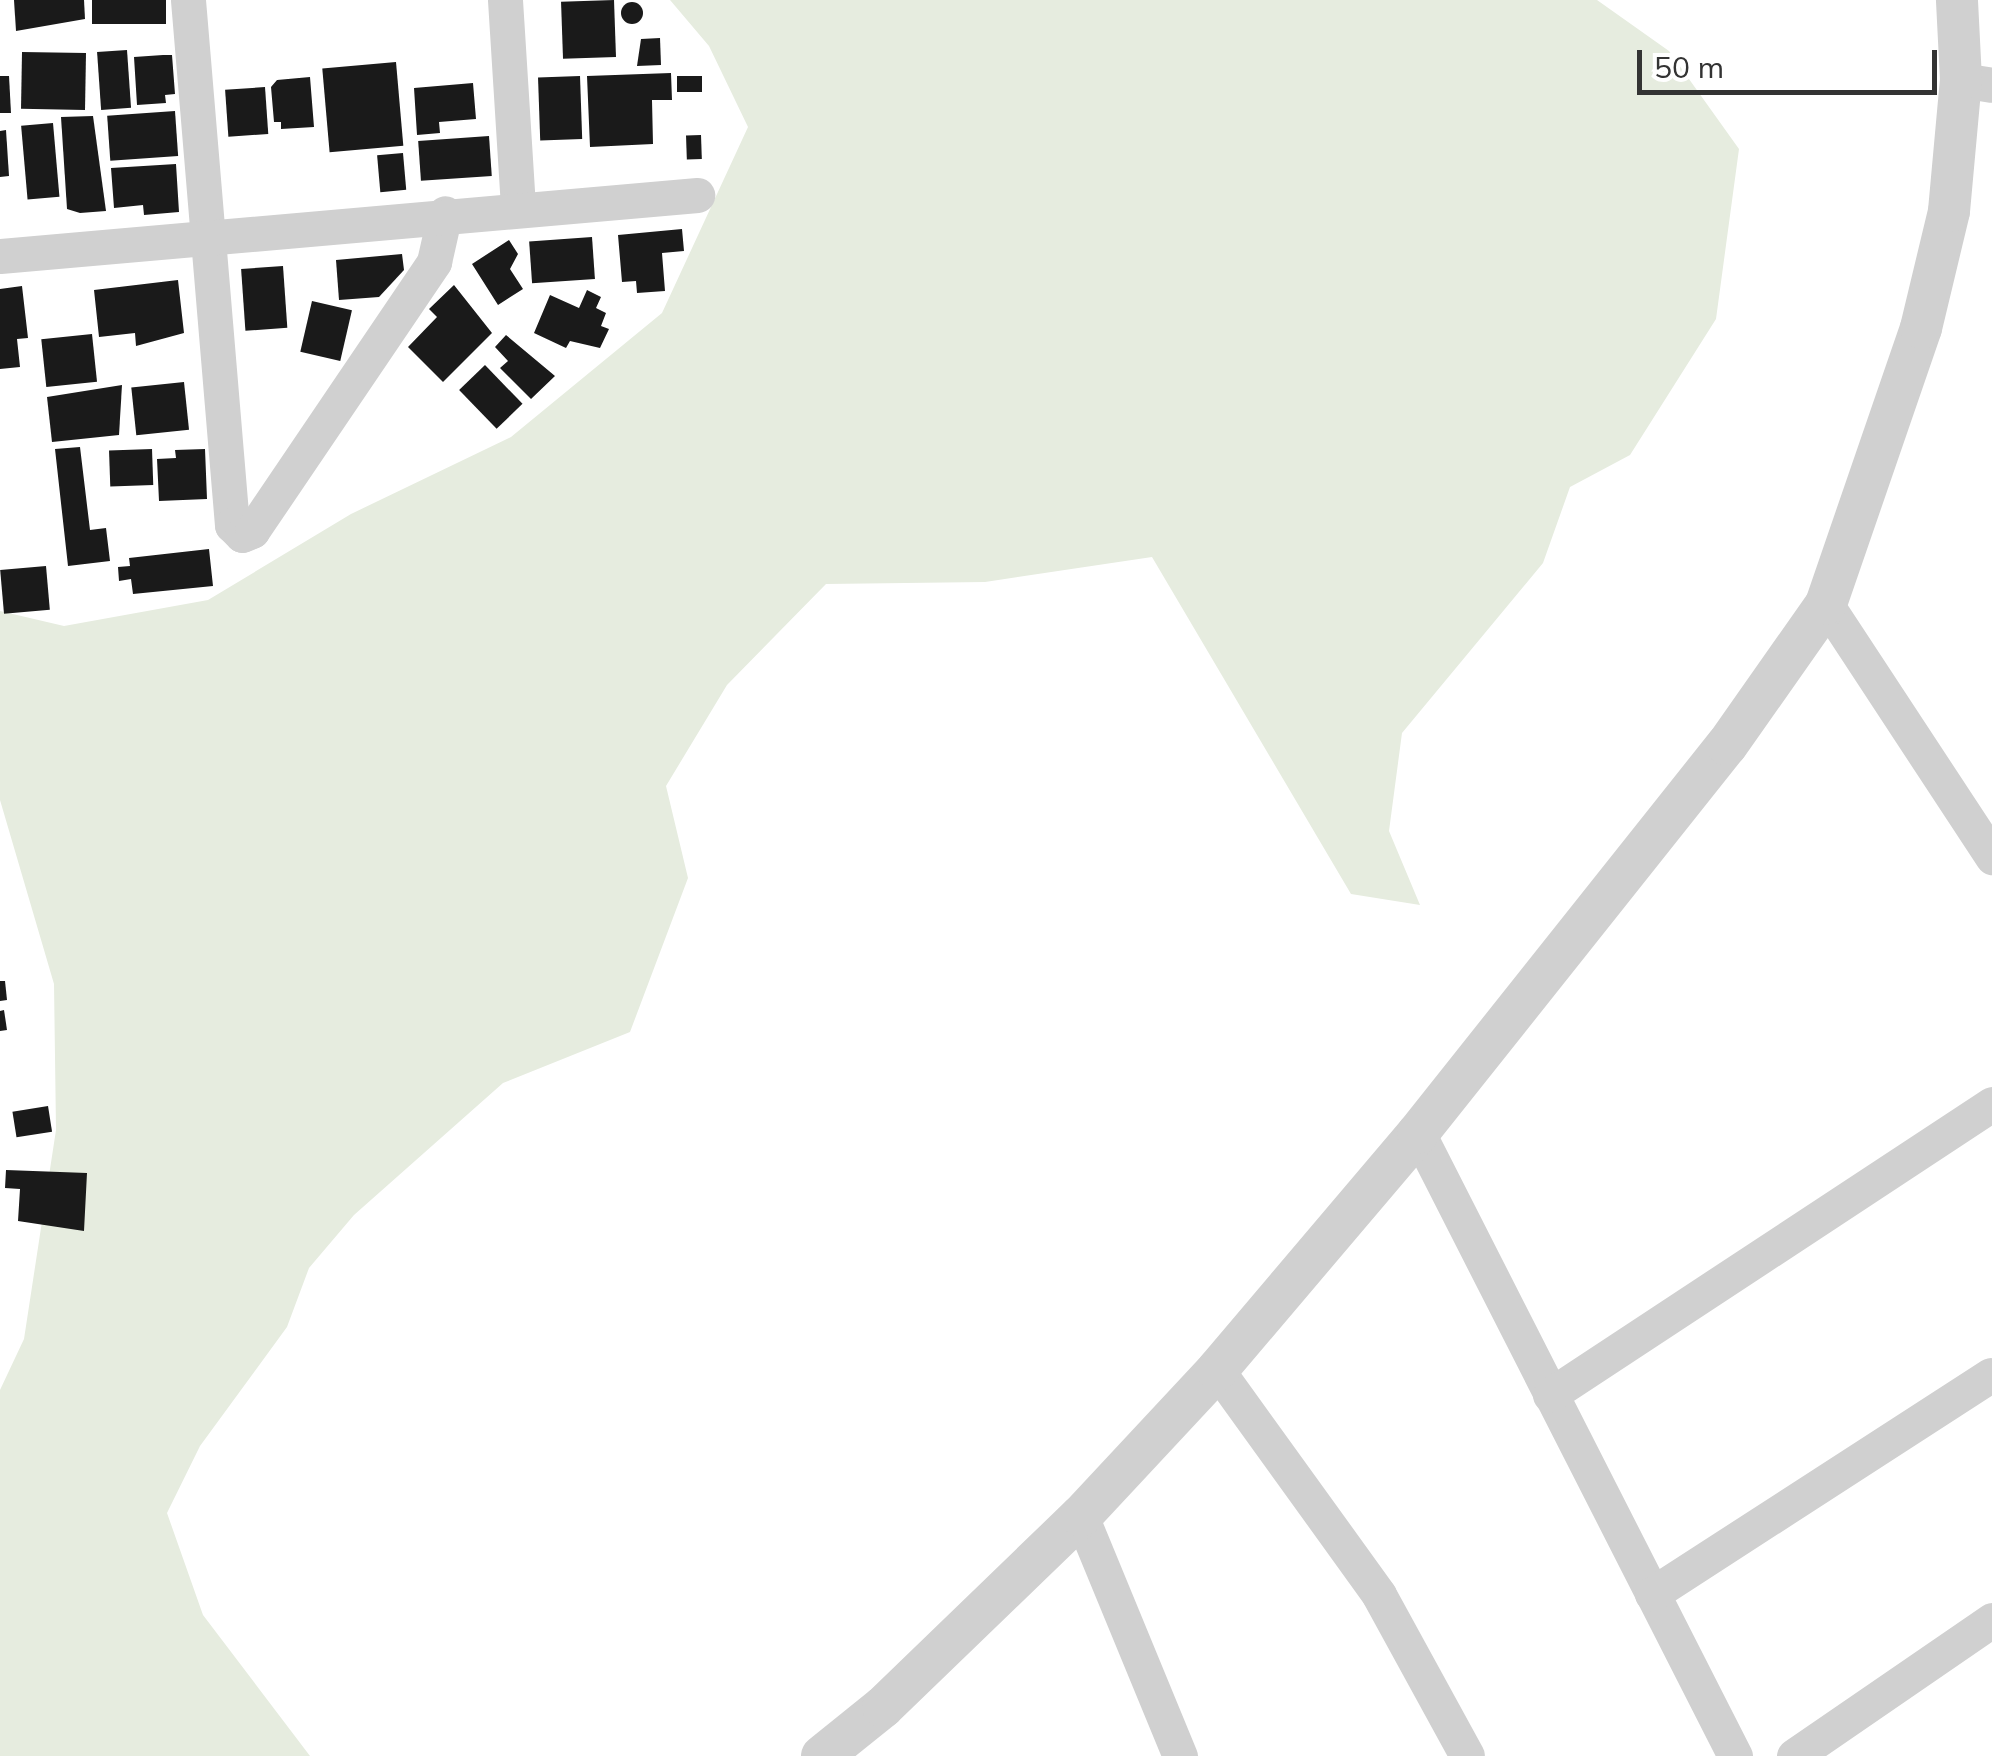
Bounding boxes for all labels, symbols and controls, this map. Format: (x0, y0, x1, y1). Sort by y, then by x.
scale bar (1642, 30, 1942, 92)
text: 50 m (1654, 48, 1724, 86)

